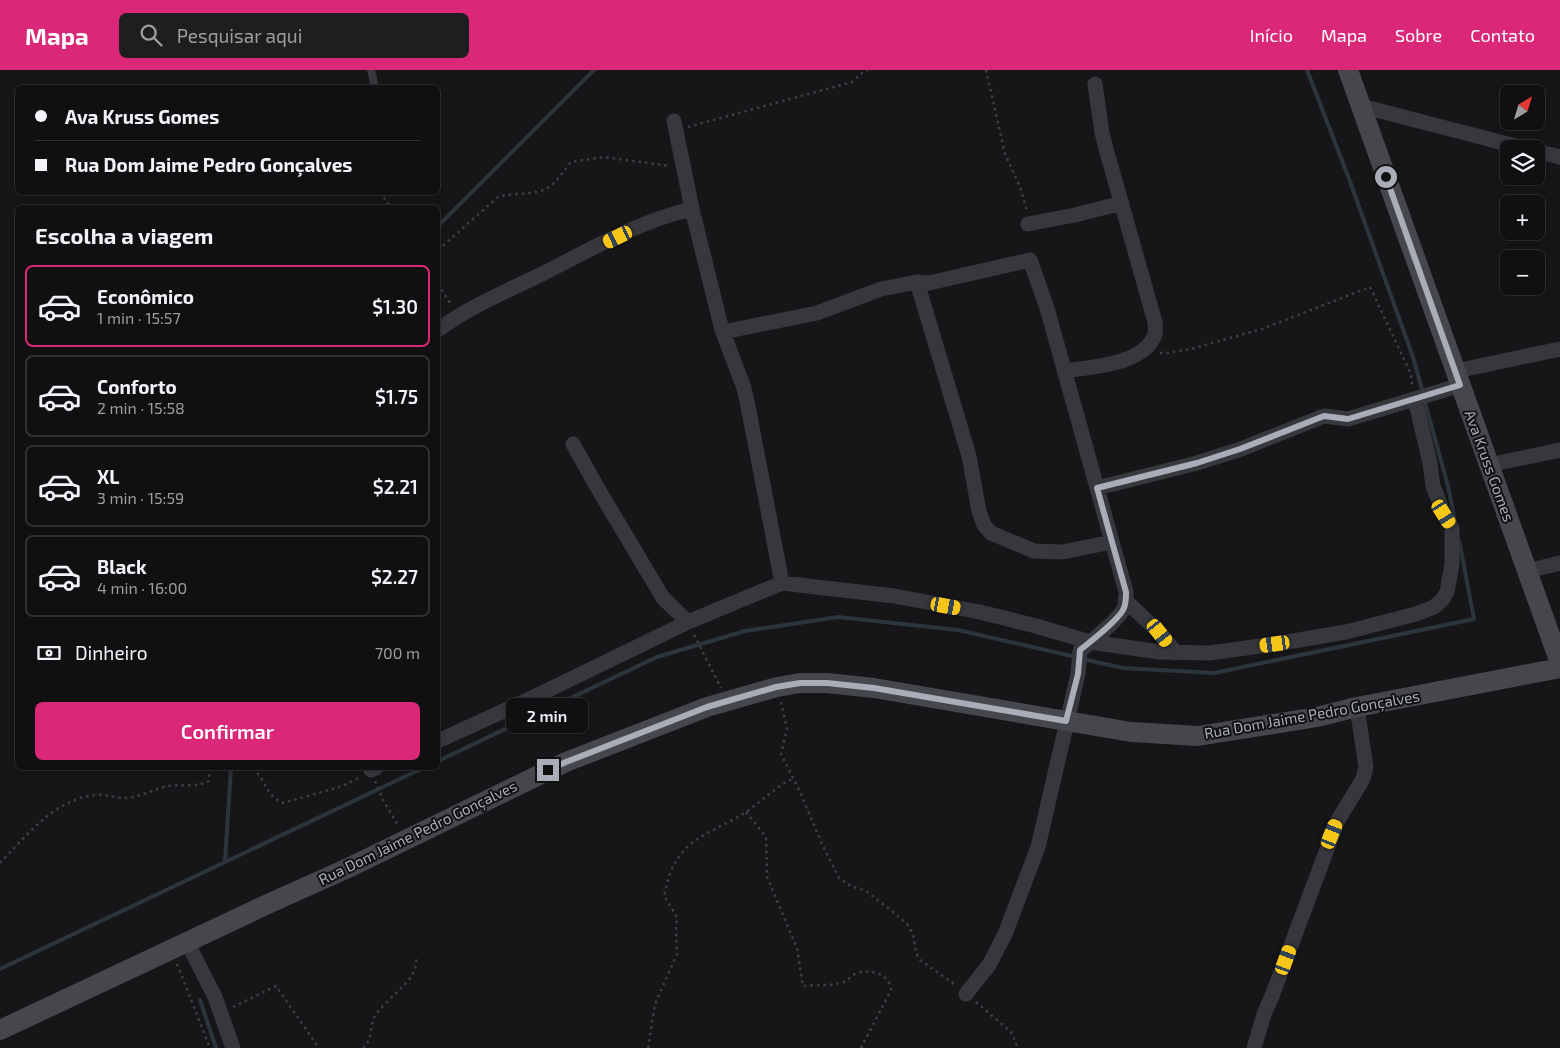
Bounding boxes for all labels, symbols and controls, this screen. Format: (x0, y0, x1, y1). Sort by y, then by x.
search box (119, 13, 469, 58)
text: Mapa (25, 21, 89, 50)
icon: search (137, 21, 165, 49)
text: Pesquisar aqui (177, 24, 302, 47)
text: Início (1250, 24, 1293, 46)
text: Mapa (1321, 24, 1367, 46)
text: Sobre (1395, 24, 1442, 46)
text: Contato (1470, 24, 1535, 46)
north arrow (1500, 85, 1545, 130)
map controls (1500, 85, 1545, 295)
text: Ava Kruss Gomes (65, 105, 219, 128)
button: layers (1500, 140, 1545, 185)
text: Rua Dom Jaime Pedro Gonçalves (65, 153, 352, 176)
route start (1375, 166, 1397, 188)
button: + (1500, 195, 1545, 240)
text: Escolha a viagem (35, 222, 213, 248)
car (601, 224, 634, 250)
button: − (1500, 250, 1545, 295)
icon: car (37, 284, 82, 329)
text: Econômico (97, 285, 194, 308)
text: $1.30 (372, 295, 418, 318)
text: 1 min · 15:57 (97, 308, 181, 327)
icon: car (37, 374, 82, 419)
text: Conforto (97, 375, 177, 398)
text: $1.75 (375, 385, 418, 408)
text: 2 min · 15:58 (97, 398, 185, 417)
street label: Ava Kruss Gomes (1461, 407, 1518, 524)
icon: car (37, 464, 82, 509)
text: XL (97, 465, 119, 488)
text: $2.21 (373, 475, 418, 498)
text: 3 min · 15:59 (97, 488, 184, 507)
car (1429, 497, 1458, 531)
icon: car (37, 554, 82, 599)
text: Black (97, 555, 147, 578)
text: $2.27 (371, 565, 418, 588)
text: 4 min · 16:00 (97, 578, 187, 597)
car (929, 596, 962, 616)
car (1144, 617, 1175, 649)
car (1259, 634, 1290, 654)
icon: cash (35, 639, 63, 667)
text: Dinheiro (75, 641, 148, 664)
text: 700 m (375, 643, 420, 662)
street label: Rua Dom Jaime Pedro Gonçalves (1203, 686, 1421, 743)
callout: 2 min (507, 698, 589, 732)
button: Confirmar (35, 702, 420, 760)
text: 2 min (527, 706, 567, 725)
route end (537, 759, 559, 781)
street label: Rua Dom Jaime Pedro Gonçalves (315, 776, 520, 889)
car (1319, 817, 1344, 851)
car (1273, 943, 1298, 977)

